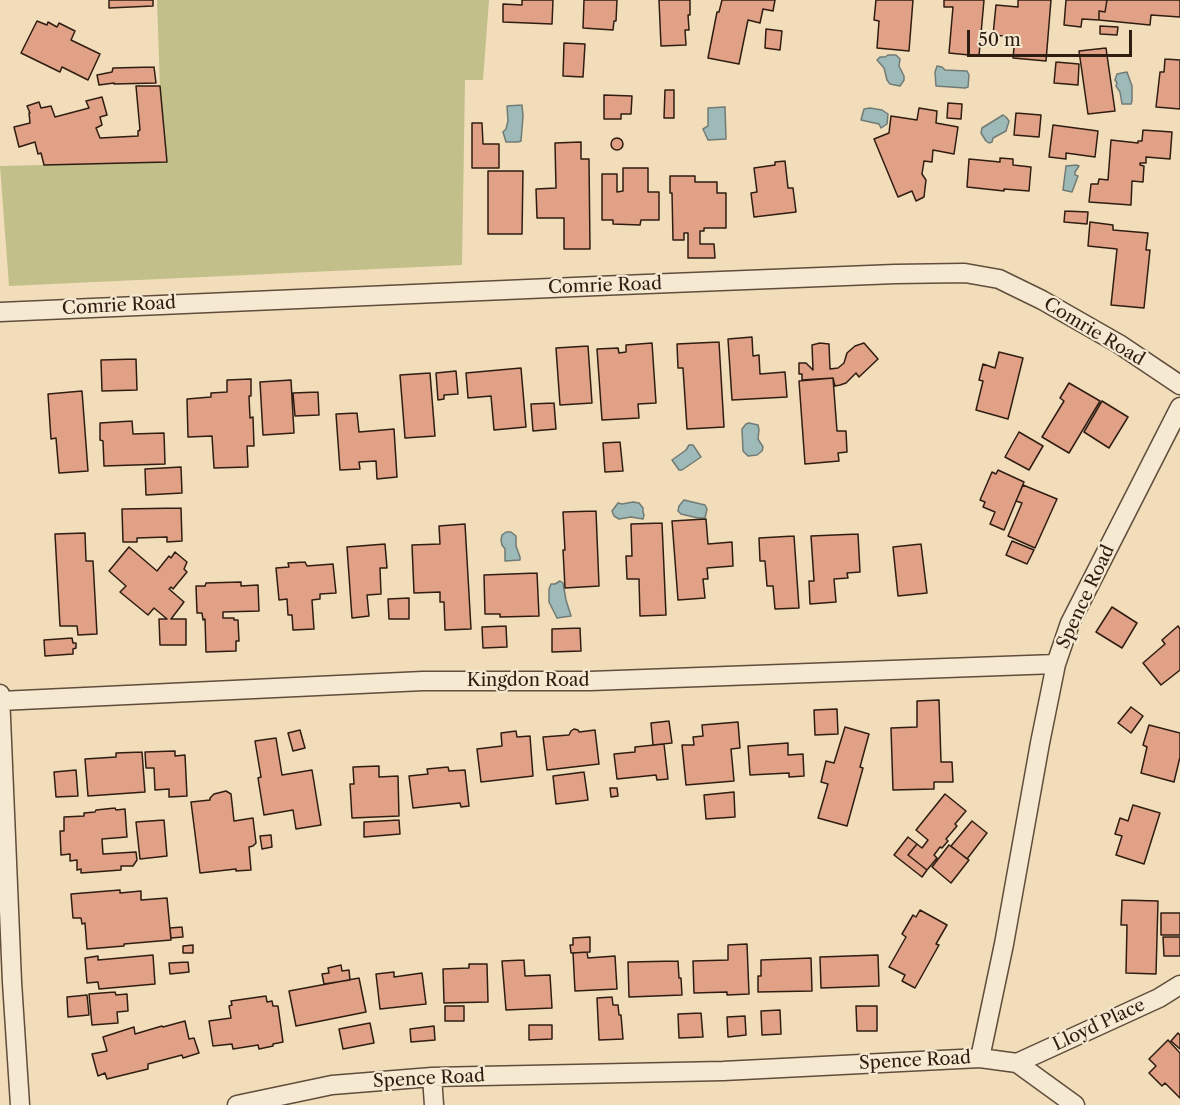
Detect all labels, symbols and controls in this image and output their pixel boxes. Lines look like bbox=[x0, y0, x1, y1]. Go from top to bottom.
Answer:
scale bar bbox=[970, 18, 1135, 56]
text: 50 m bbox=[978, 29, 1021, 51]
street label: Comrie Road bbox=[548, 273, 662, 299]
street label: Comrie Road bbox=[61, 292, 177, 320]
street label: Comrie Road bbox=[1040, 293, 1148, 371]
street label: Spence Road bbox=[1053, 542, 1119, 652]
street label: Kingdon Road bbox=[467, 670, 589, 692]
street label: Lloyd Place bbox=[1049, 994, 1149, 1056]
street label: Spence Road bbox=[859, 1047, 971, 1075]
street label: Spence Road bbox=[373, 1065, 485, 1093]

